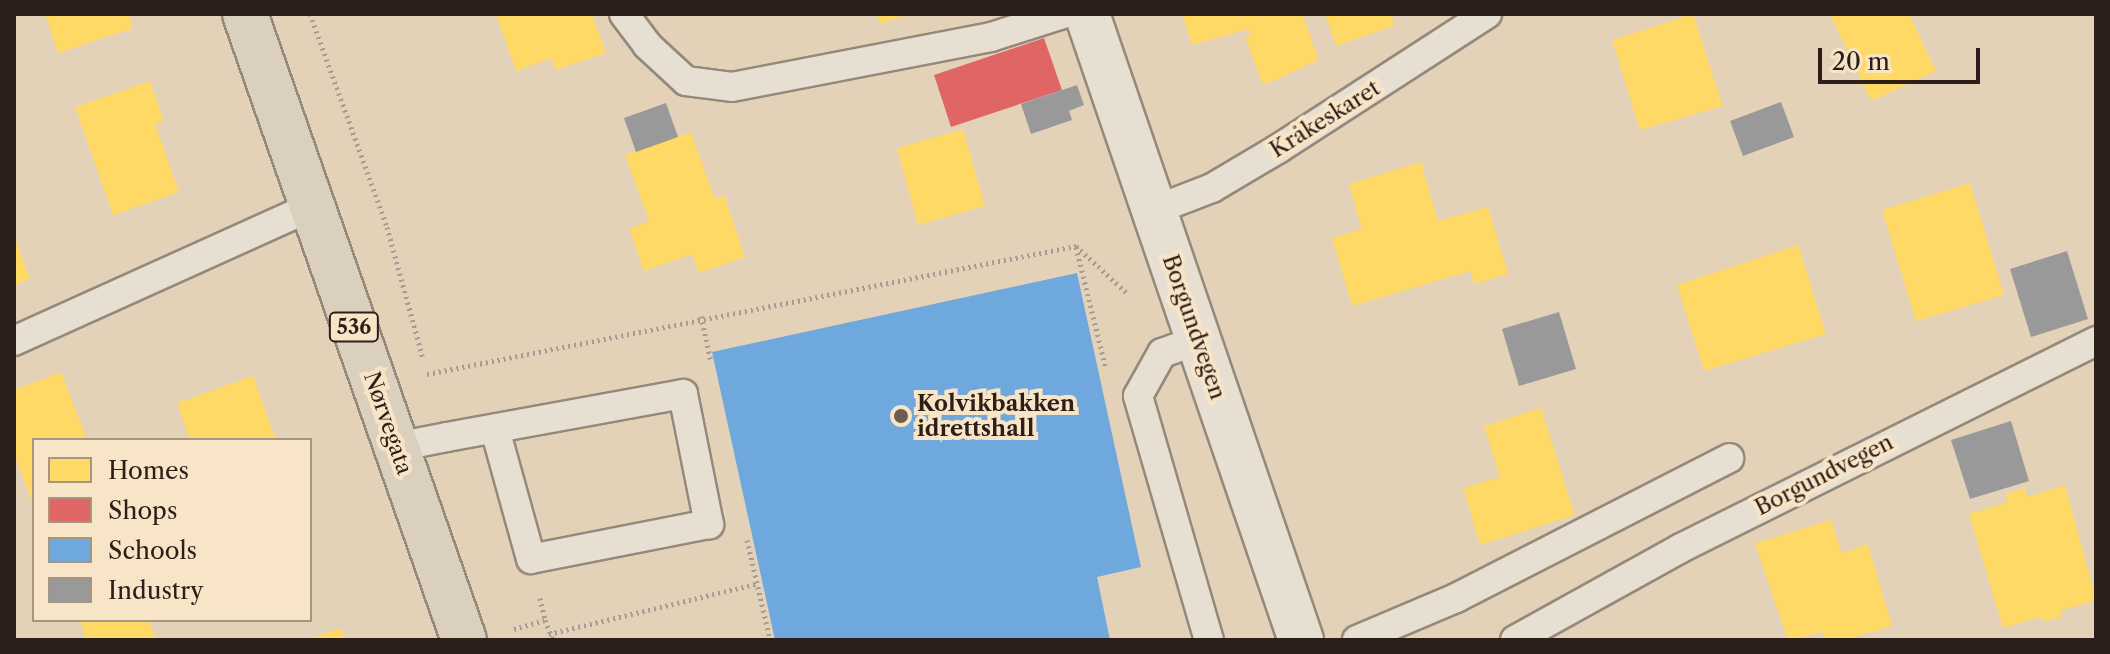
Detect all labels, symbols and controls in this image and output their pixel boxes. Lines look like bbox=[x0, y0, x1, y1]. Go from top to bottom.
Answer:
scale bar bbox=[1822, 32, 1984, 82]
text: 20 m bbox=[1832, 47, 1890, 76]
street label: Kråkeskaret bbox=[1265, 75, 1385, 163]
street label: Borgundvegen bbox=[1157, 251, 1231, 403]
road number: 536 bbox=[328, 311, 380, 343]
street label: Nørvegata bbox=[358, 368, 418, 478]
place label: Kolvikbakken idrettshall bbox=[917, 390, 1075, 442]
marker: Kolvikbakken idrettshall bbox=[892, 407, 910, 425]
street label: Borgundvegen bbox=[1751, 429, 1897, 521]
legend bbox=[32, 438, 312, 622]
text: Homes bbox=[108, 456, 189, 485]
text: Shops bbox=[108, 496, 177, 525]
text: Schools bbox=[108, 536, 197, 565]
text: Industry bbox=[108, 576, 204, 605]

